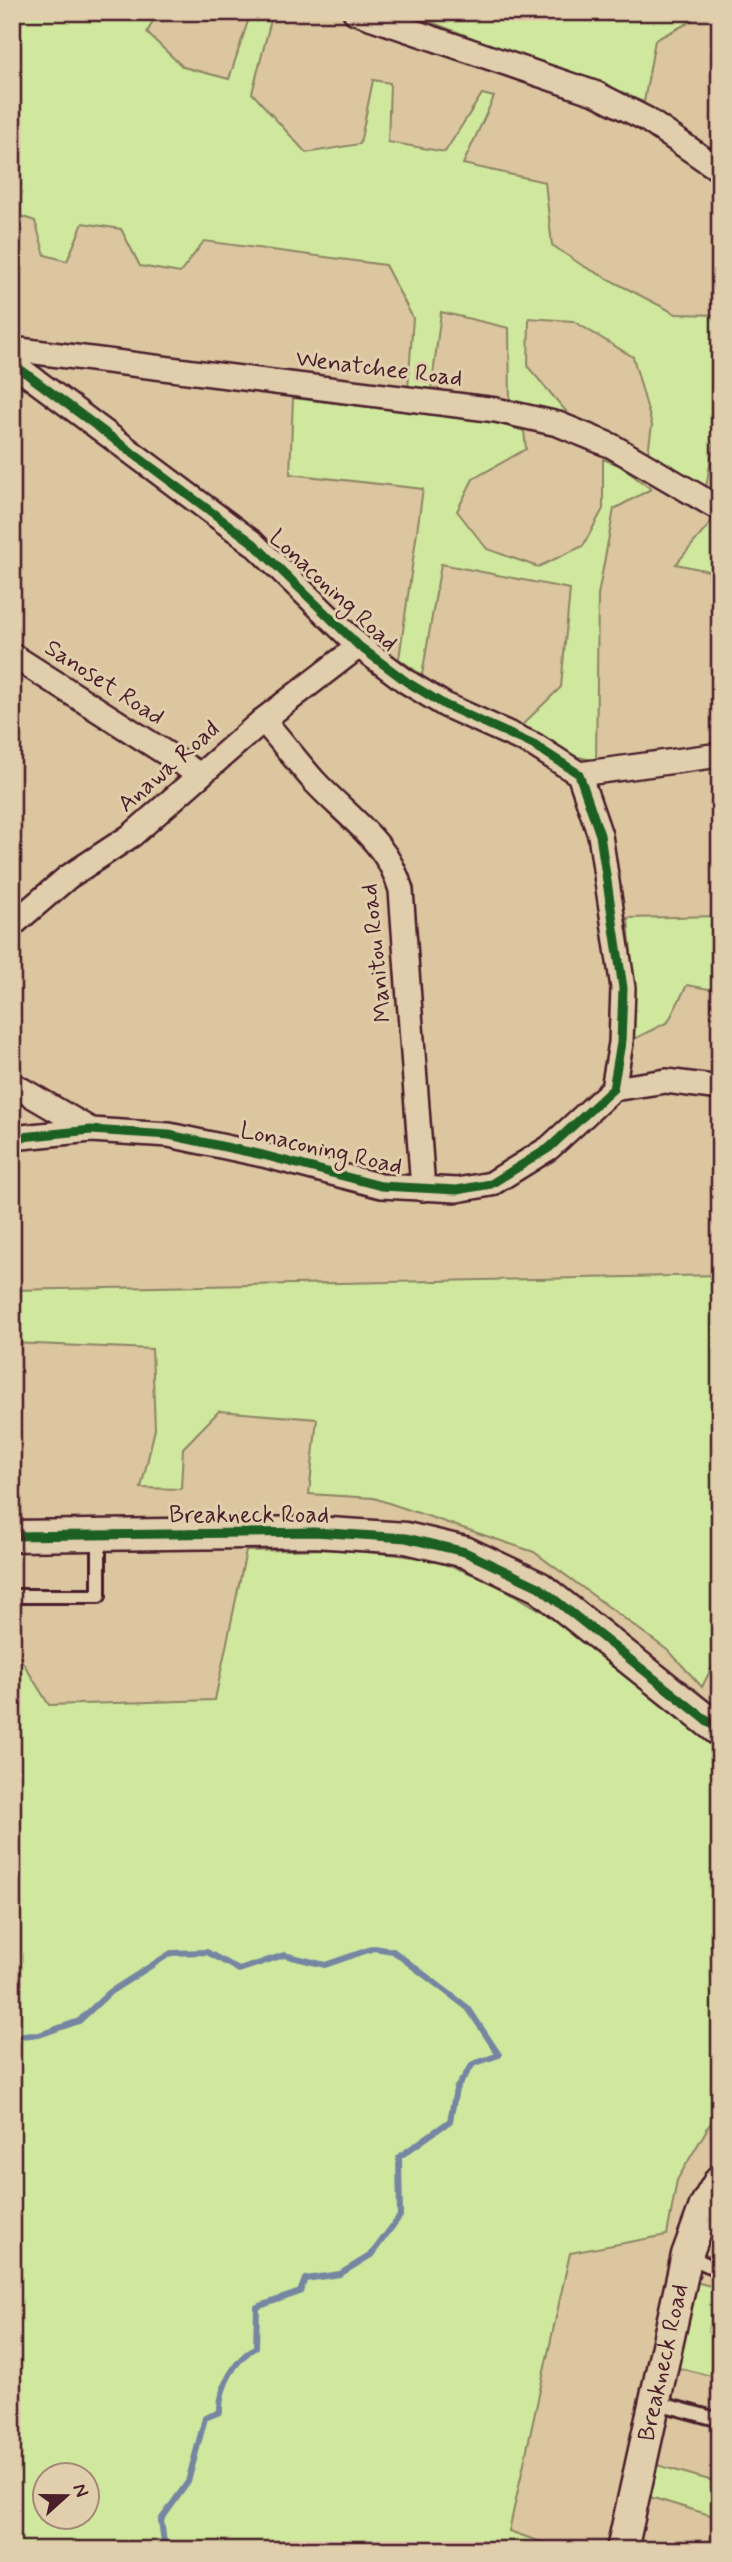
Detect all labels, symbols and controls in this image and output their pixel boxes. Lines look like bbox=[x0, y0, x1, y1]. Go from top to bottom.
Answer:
street label: Wenatchee Road bbox=[294, 343, 464, 395]
street label: Lonaconing Road bbox=[261, 523, 404, 660]
street label: Sanoset Road bbox=[38, 633, 170, 733]
street label: Anawa Road bbox=[111, 714, 227, 820]
street label: Manitou Road bbox=[354, 882, 400, 1024]
street label: Lonaconing Road bbox=[236, 1115, 405, 1185]
street label: Breakneck Road bbox=[169, 1500, 329, 1531]
street label: Breakneck Road bbox=[631, 2281, 696, 2444]
north arrow bbox=[32, 2460, 102, 2530]
text: N bbox=[67, 2480, 94, 2501]

